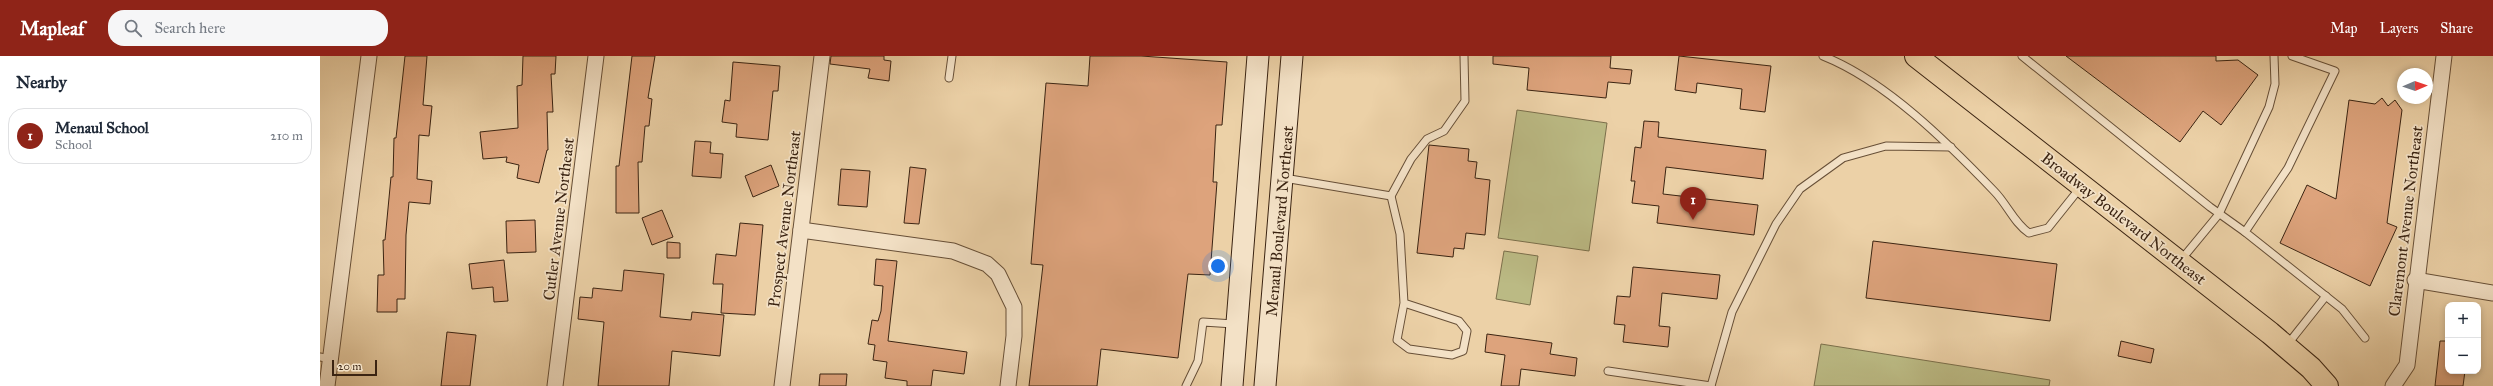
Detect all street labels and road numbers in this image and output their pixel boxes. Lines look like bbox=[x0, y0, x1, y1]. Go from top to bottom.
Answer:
street label: Menaul Boulevard Northeast bbox=[1262, 124, 1297, 317]
street label: Claremont Avenue Northeast bbox=[2384, 124, 2427, 318]
street label: Prospect Avenue Northeast bbox=[764, 129, 805, 308]
street label: Cutler Avenue Northeast bbox=[539, 136, 578, 302]
street label: Broadway Boulevard Northeast bbox=[2037, 148, 2210, 289]

